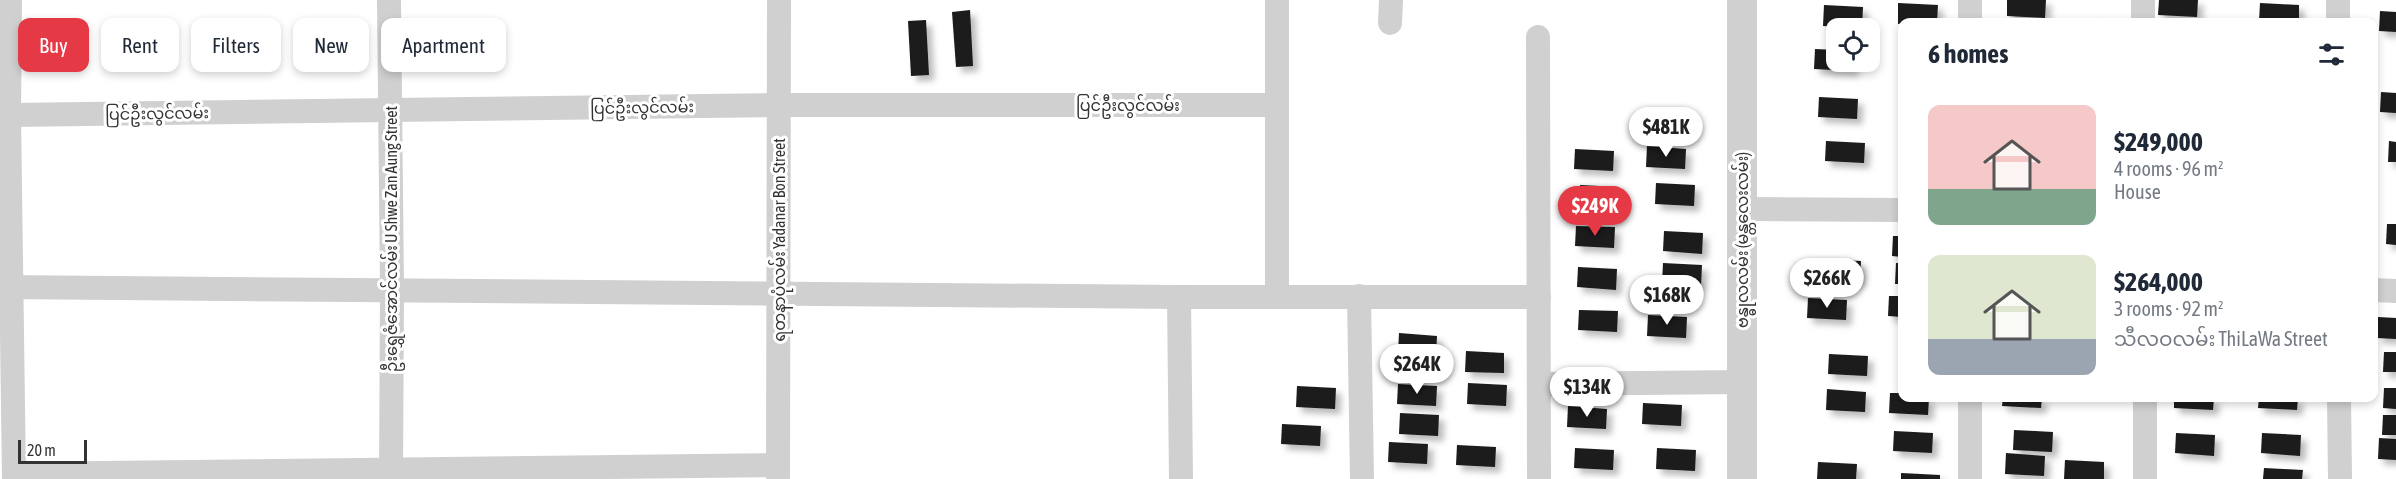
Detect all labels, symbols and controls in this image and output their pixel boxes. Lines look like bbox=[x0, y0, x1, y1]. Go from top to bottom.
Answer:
chip: Buy bbox=[18, 18, 89, 72]
chip: Rent bbox=[101, 18, 179, 72]
chip: Filters bbox=[191, 18, 281, 72]
chip: New bbox=[293, 18, 369, 72]
chip: Apartment bbox=[381, 18, 506, 72]
map controls bbox=[1826, 18, 1880, 72]
button: locate bbox=[1826, 18, 1880, 72]
icon: filters bbox=[2315, 38, 2348, 71]
text: 6 homes bbox=[1928, 39, 2008, 69]
street label: ပြင်ဦးလွင်လမ်း bbox=[1076, 94, 1180, 119]
street label: ပြင်ဦးလွင်လမ်း bbox=[590, 95, 694, 122]
street label: ပြင်ဦးလွင်လမ်း bbox=[105, 101, 209, 128]
street label: ဦးရွှေဇံအောင်လမ်း U Shwe Zan Aung Street bbox=[380, 105, 405, 372]
pin: $481K bbox=[1624, 107, 1708, 158]
text: $481K bbox=[1643, 115, 1689, 138]
text: $249,000 bbox=[2114, 127, 2203, 157]
icon: home bbox=[1976, 129, 2048, 201]
street label: ရတနာပုံလမ်း Yadanar Bon Street bbox=[768, 138, 794, 342]
street label: ဗန္ဓုလလမ်း (မန္တလေးလမ်း) bbox=[1731, 152, 1756, 328]
text: 4 rooms · 96 m² bbox=[2114, 157, 2224, 180]
text: House bbox=[2114, 180, 2161, 203]
pin: $249K bbox=[1553, 186, 1637, 237]
text: $249K bbox=[1572, 194, 1618, 217]
pin: $266K bbox=[1785, 258, 1869, 309]
text: $266K bbox=[1804, 266, 1850, 289]
text: $264,000 bbox=[2114, 267, 2203, 297]
pin: $168K bbox=[1625, 275, 1709, 326]
icon: home bbox=[1976, 279, 2048, 351]
text: $168K bbox=[1644, 283, 1690, 306]
text: 3 rooms · 92 m² bbox=[2114, 297, 2224, 320]
text: သီလဝလမ်း ThiLaWa Street bbox=[2114, 327, 2328, 350]
pin: $264K bbox=[1375, 344, 1459, 395]
text: $264K bbox=[1394, 352, 1440, 375]
pin: $134K bbox=[1545, 367, 1629, 418]
text: $134K bbox=[1564, 375, 1610, 398]
scale bar bbox=[18, 437, 87, 464]
text: 20 m bbox=[27, 441, 56, 459]

